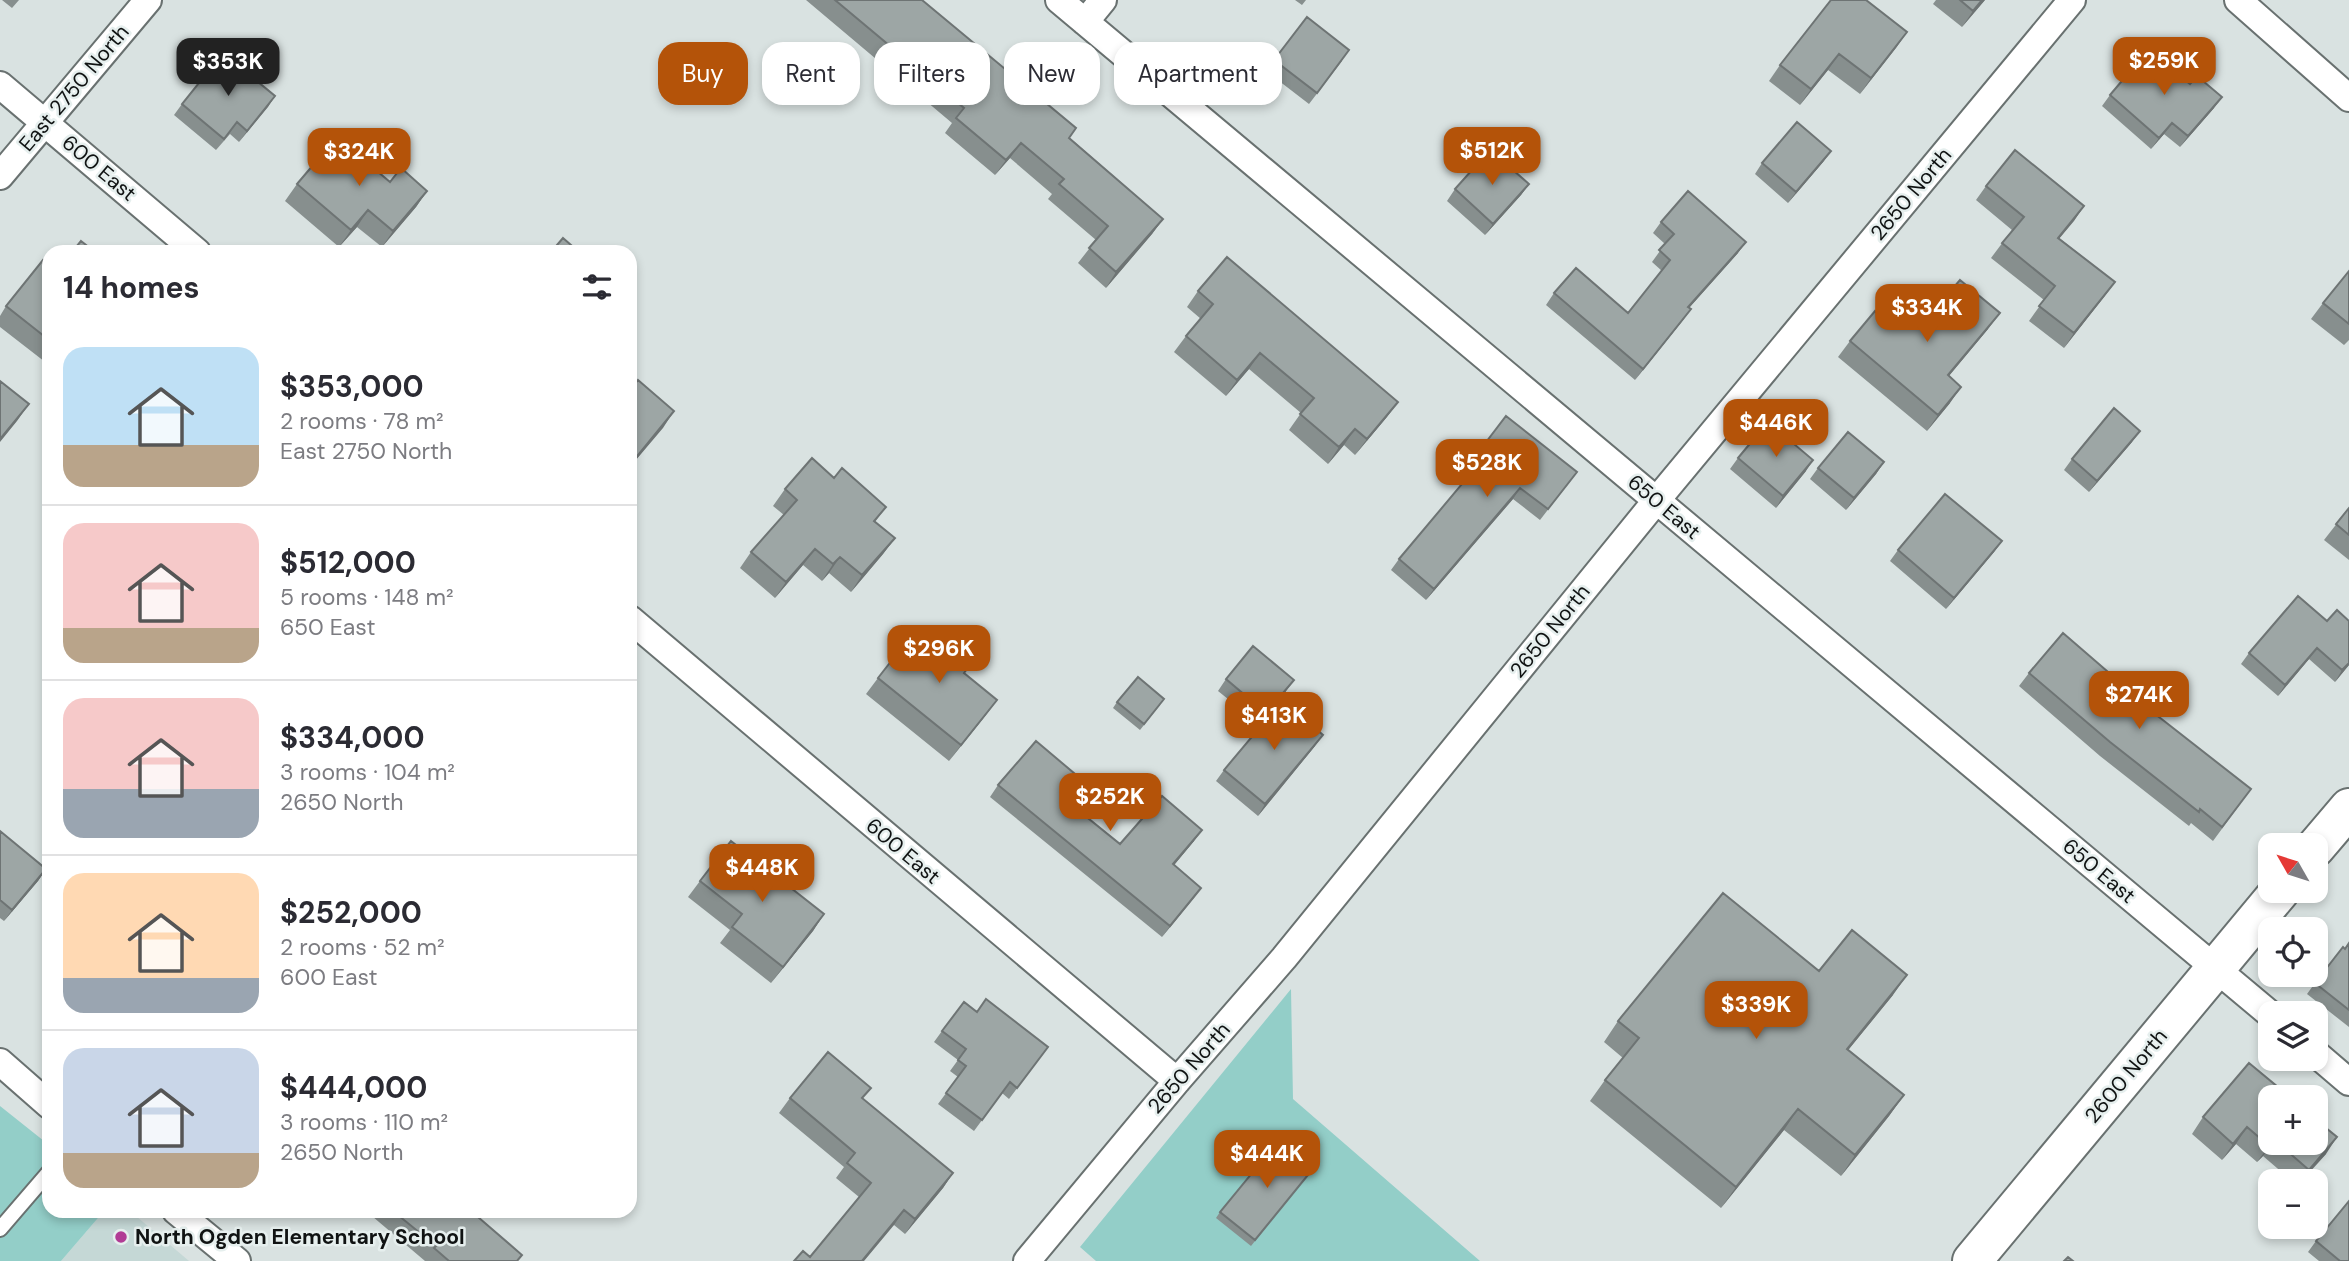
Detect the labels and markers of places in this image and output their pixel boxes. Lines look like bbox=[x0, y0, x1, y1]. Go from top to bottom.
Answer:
pin: $353K bbox=[179, 38, 277, 98]
pin: $259K bbox=[2115, 38, 2213, 97]
pin: $324K bbox=[310, 128, 408, 188]
pin: $512K bbox=[1443, 128, 1541, 187]
pin: $334K bbox=[1878, 284, 1976, 344]
pin: $446K bbox=[1727, 400, 1825, 459]
pin: $528K bbox=[1438, 440, 1536, 499]
pin: $296K bbox=[890, 626, 988, 685]
pin: $274K bbox=[2090, 672, 2188, 731]
pin: $413K bbox=[1225, 692, 1323, 752]
pin: $252K bbox=[1061, 774, 1159, 833]
pin: $448K bbox=[713, 844, 811, 904]
pin: $339K bbox=[1707, 982, 1805, 1041]
pin: $444K bbox=[1218, 1130, 1316, 1190]
place label: North Ogden Elementary School bbox=[135, 1223, 465, 1251]
marker: North Ogden Elementary School bbox=[113, 1229, 129, 1245]

